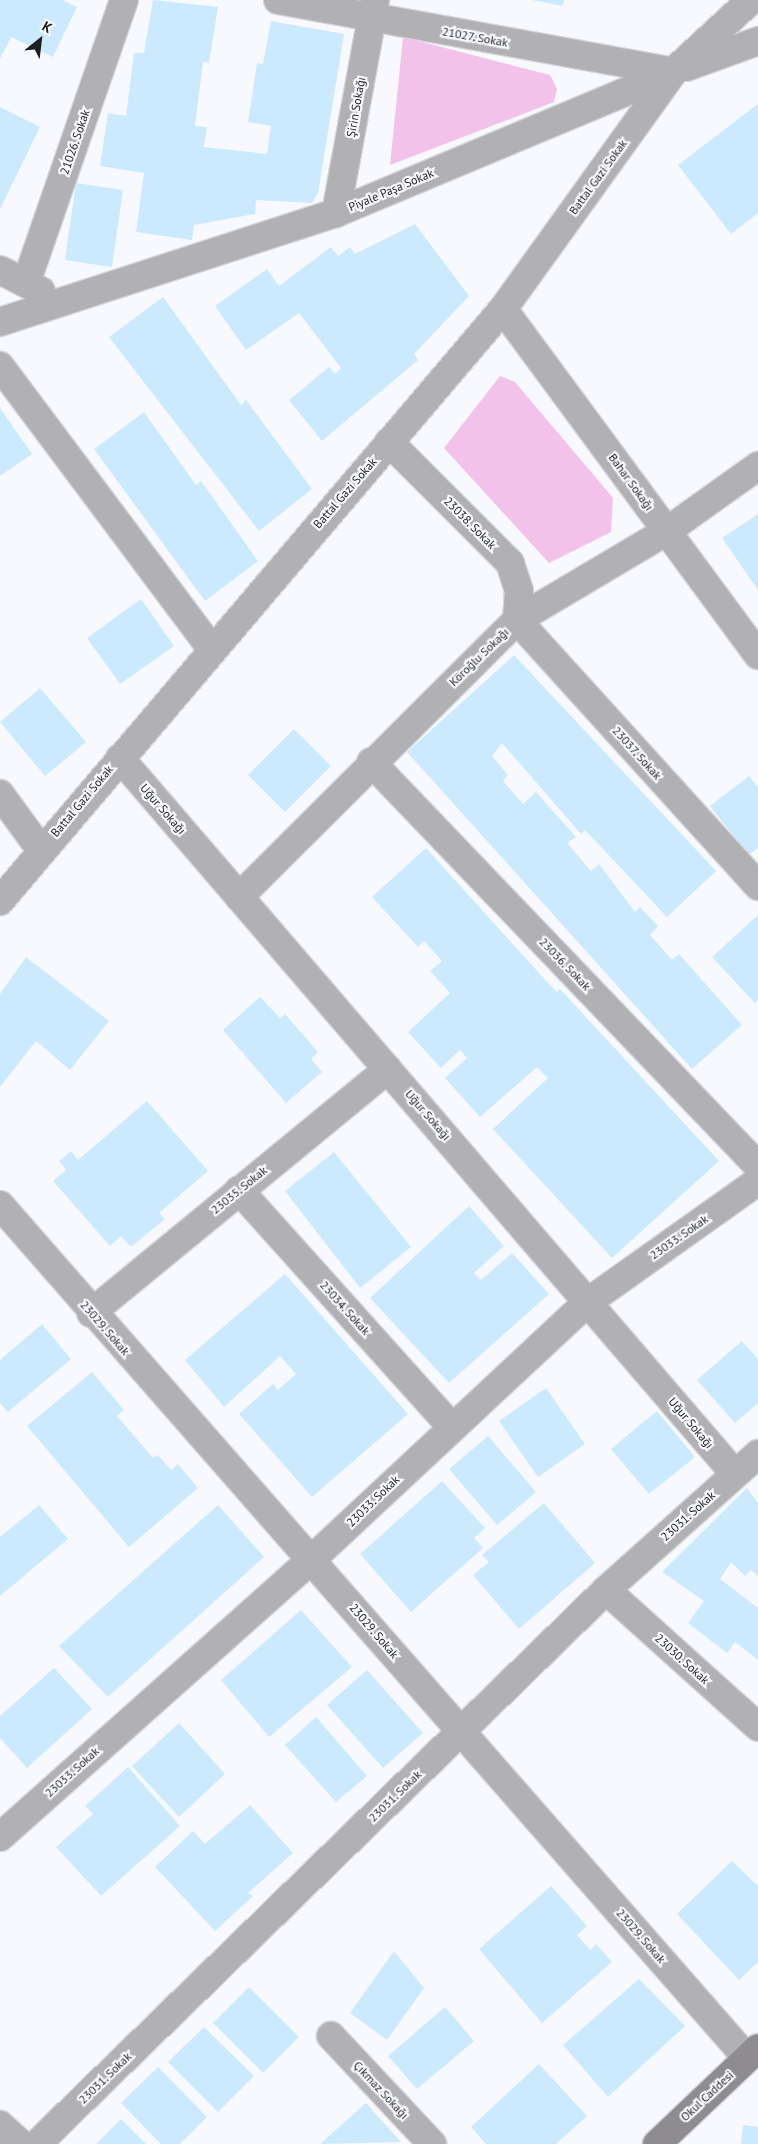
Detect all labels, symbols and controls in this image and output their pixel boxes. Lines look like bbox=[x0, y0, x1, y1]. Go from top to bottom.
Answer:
north arrow bbox=[15, 15, 65, 65]
text: K bbox=[39, 17, 55, 37]
street label: 21027. Sokak bbox=[441, 24, 509, 50]
street label: Şirin Sokağı bbox=[344, 76, 368, 138]
street label: 21026. Sokak bbox=[57, 107, 93, 177]
street label: Battal Gazi Sokak bbox=[566, 137, 630, 217]
street label: Piyale Paşa Sokak bbox=[346, 166, 436, 214]
street label: Bahar Sokağı bbox=[606, 451, 656, 513]
street label: Battal Gazi Sokak bbox=[310, 455, 380, 531]
street label: 23038. Sokak bbox=[441, 494, 499, 552]
street label: Köroğlu Sokağı bbox=[446, 625, 512, 689]
street label: 23037. Sokak bbox=[609, 723, 665, 783]
street label: Battal Gazi Sokak bbox=[48, 762, 116, 840]
street label: Uğur Sokağı bbox=[137, 781, 189, 837]
street label: 23036. Sokak bbox=[536, 934, 594, 994]
street label: Uğur Sokağı bbox=[402, 1087, 454, 1143]
street label: 23035. Sokak bbox=[208, 1163, 270, 1217]
street label: 23033. Sokak bbox=[647, 1211, 711, 1263]
street label: 23034. Sokak bbox=[317, 1278, 373, 1338]
street label: 23029. Sokak bbox=[77, 1297, 133, 1359]
street label: Uğur Sokağı bbox=[665, 1395, 717, 1451]
street label: 23033. Sokak bbox=[343, 1472, 403, 1530]
street label: 23031. Sokak bbox=[658, 1488, 718, 1544]
street label: 23029. Sokak bbox=[346, 1600, 402, 1662]
street label: 23030. Sokak bbox=[652, 1631, 712, 1687]
street label: 23033. Sokak bbox=[42, 1744, 102, 1800]
street label: 23031. Sokak bbox=[365, 1767, 425, 1825]
street label: 23029. Sokak bbox=[613, 1905, 669, 1967]
street label: 23031. Sokak bbox=[75, 2049, 135, 2107]
street label: Çıkmaz Sokağı bbox=[350, 2058, 412, 2122]
street label: Okul Caddesi bbox=[678, 2068, 736, 2124]

